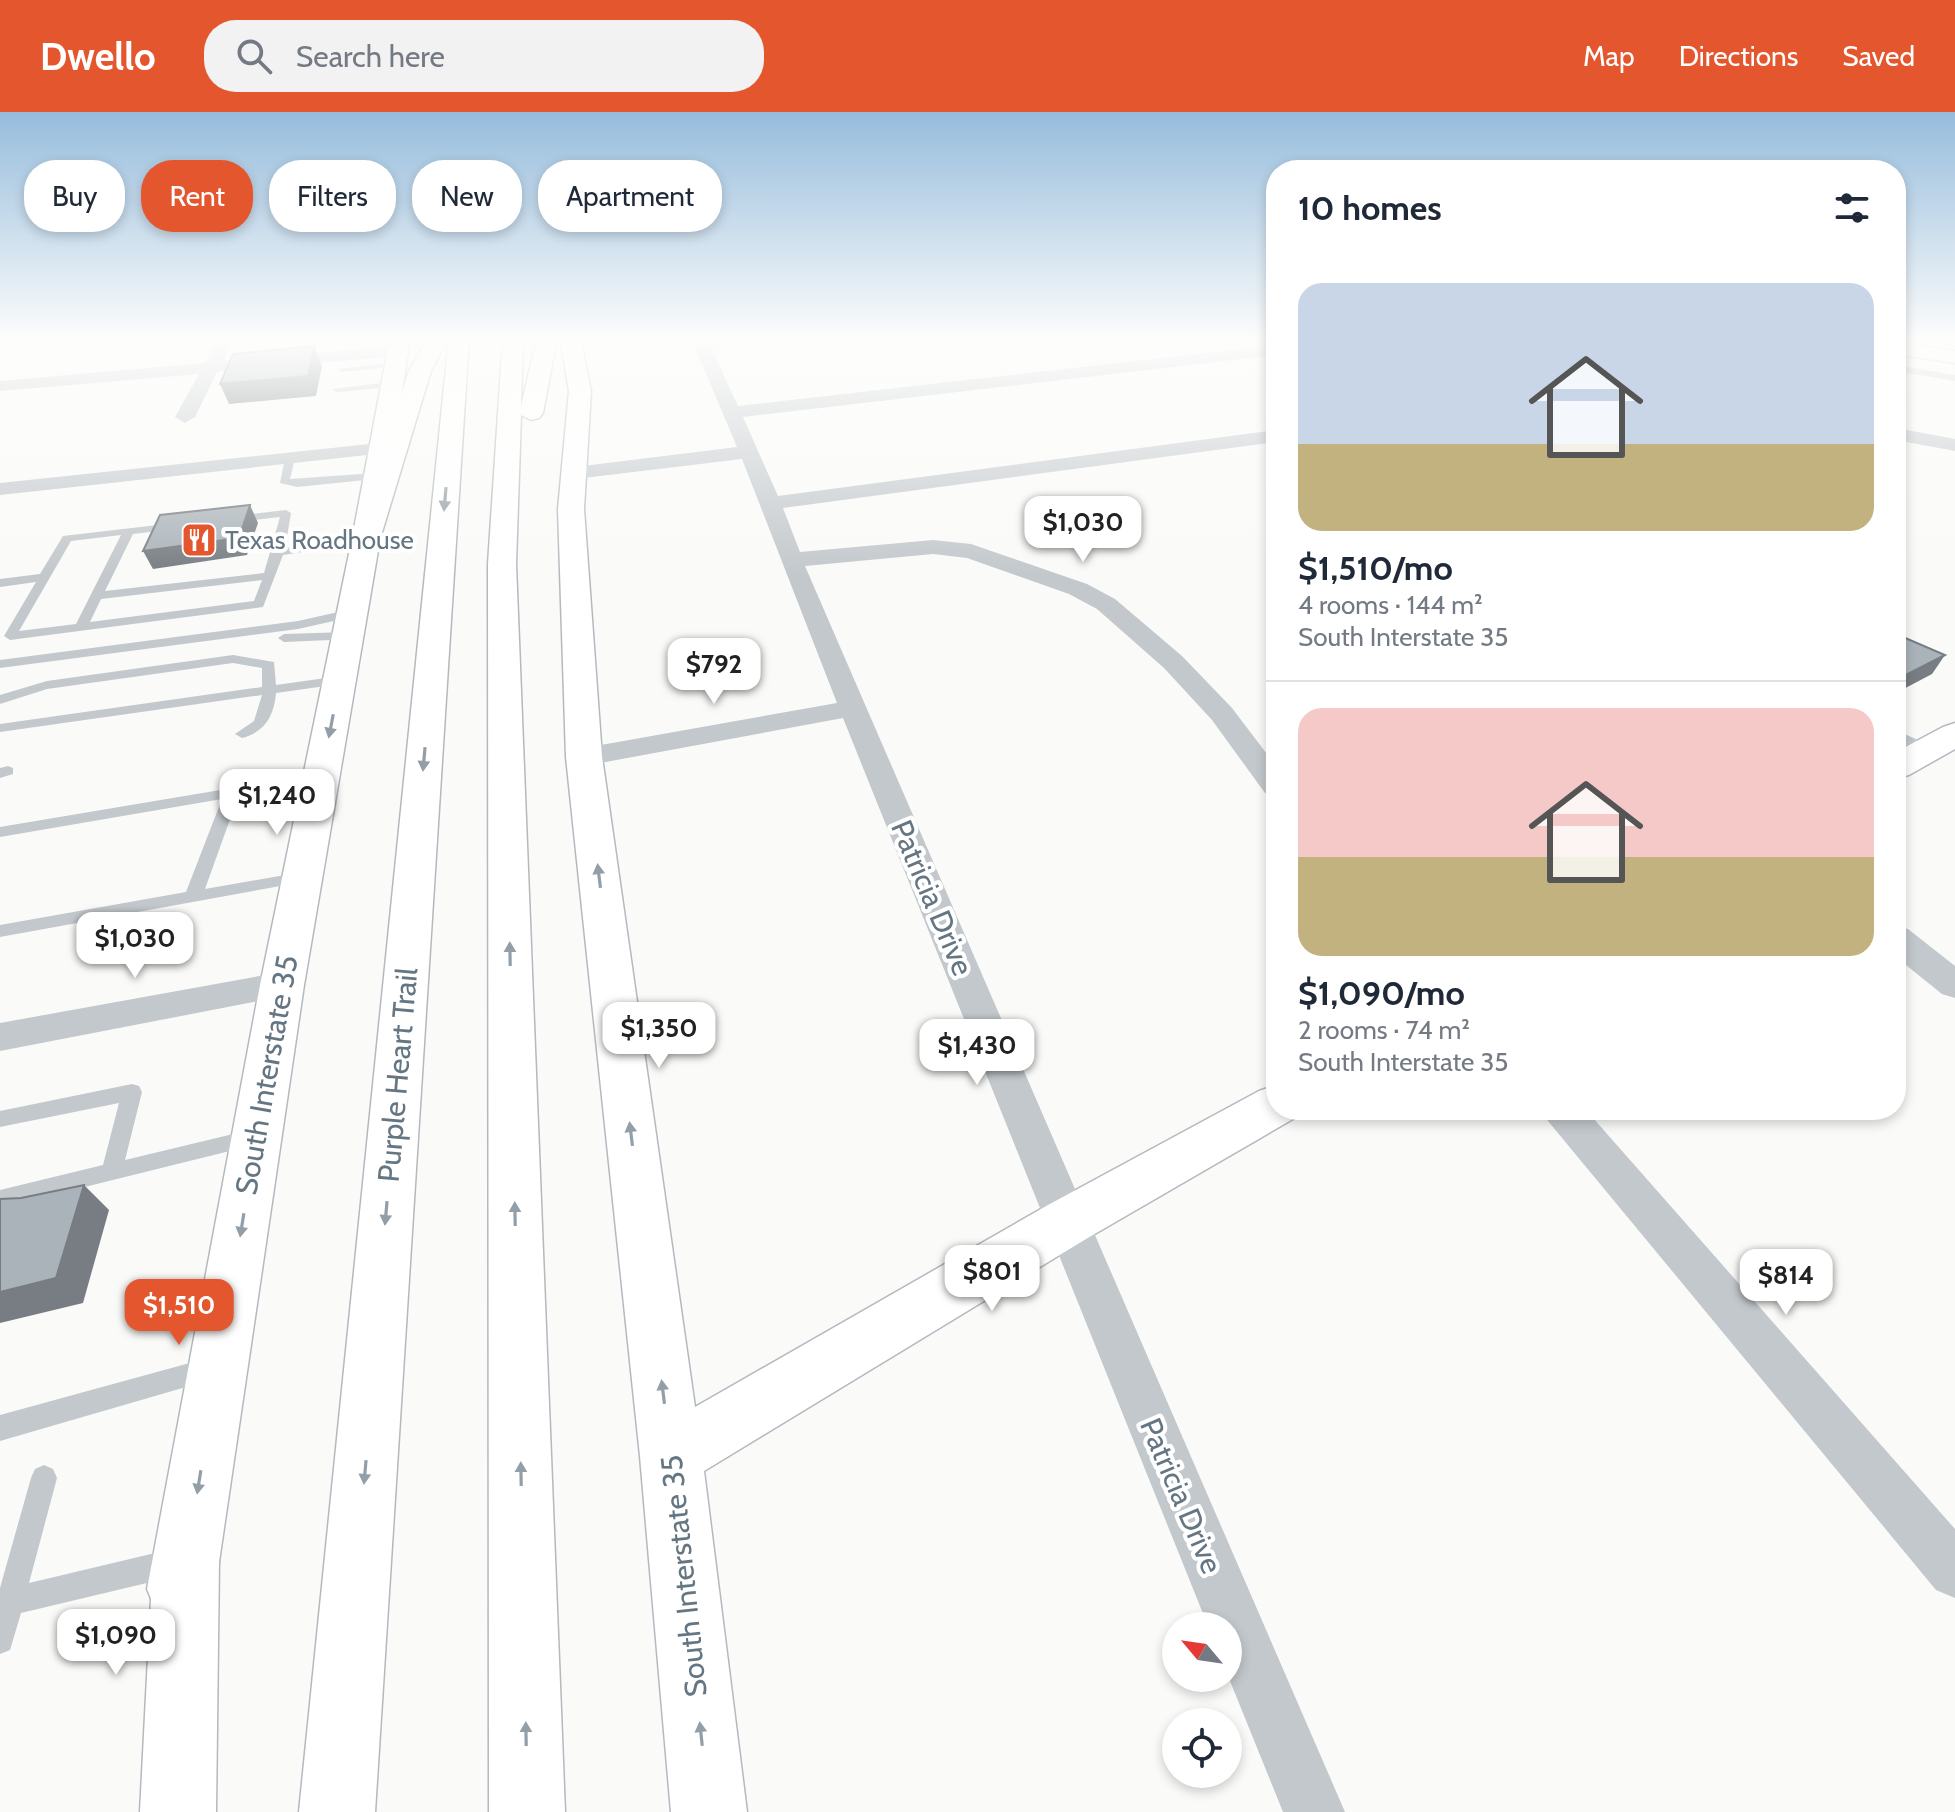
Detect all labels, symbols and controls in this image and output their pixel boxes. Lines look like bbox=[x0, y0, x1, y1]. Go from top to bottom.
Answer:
search box bbox=[204, 20, 764, 92]
text: Dwello bbox=[40, 33, 156, 80]
icon: search bbox=[232, 34, 276, 78]
text: Search here bbox=[296, 38, 445, 75]
text: Map bbox=[1583, 39, 1635, 73]
text: Directions bbox=[1679, 39, 1798, 73]
text: Saved bbox=[1842, 39, 1915, 73]
chip: Buy bbox=[24, 160, 125, 232]
chip: Rent bbox=[141, 160, 253, 232]
chip: Filters bbox=[269, 160, 396, 232]
chip: New bbox=[412, 160, 522, 232]
chip: Apartment bbox=[538, 160, 722, 232]
icon: filters bbox=[1830, 186, 1874, 230]
text: 10 homes bbox=[1298, 187, 1442, 229]
icon: home bbox=[1514, 335, 1658, 479]
one-way arrow bbox=[438, 487, 451, 512]
pin: $1,030 bbox=[1018, 496, 1148, 564]
text: $1,030 bbox=[1042, 506, 1124, 538]
restaurant icon: Texas Roadhouse bbox=[180, 521, 218, 559]
place label: Texas Roadhouse bbox=[225, 524, 414, 556]
text: $1,510/mo bbox=[1298, 547, 1453, 589]
text: 4 rooms · 144 m² bbox=[1298, 589, 1483, 621]
text: South Interstate 35 bbox=[1298, 621, 1508, 653]
pin: $792 bbox=[667, 638, 761, 706]
text: $792 bbox=[686, 648, 742, 680]
one-way arrow bbox=[324, 714, 336, 739]
one-way arrow bbox=[417, 747, 430, 772]
icon: home bbox=[1514, 760, 1658, 904]
pin: $1,240 bbox=[212, 769, 342, 837]
text: $1,240 bbox=[238, 779, 316, 811]
street label: Patricia Drive bbox=[883, 815, 982, 981]
one-way arrow bbox=[592, 864, 605, 889]
pin: $1,030 bbox=[70, 912, 200, 980]
text: $1,030 bbox=[94, 922, 176, 954]
one-way arrow bbox=[504, 941, 516, 966]
street label: South Interstate 35 bbox=[227, 952, 306, 1198]
street label: Purple Heart Trail bbox=[370, 966, 425, 1184]
text: $1,090/mo bbox=[1298, 972, 1465, 1014]
pin: $1,350 bbox=[594, 1002, 724, 1070]
text: $1,350 bbox=[620, 1012, 698, 1044]
text: 2 rooms · 74 m² bbox=[1298, 1014, 1470, 1046]
pin: $1,430 bbox=[912, 1019, 1042, 1087]
text: $1,430 bbox=[937, 1029, 1017, 1061]
text: South Interstate 35 bbox=[1298, 1046, 1508, 1078]
one-way arrow bbox=[624, 1122, 637, 1147]
one-way arrow bbox=[380, 1201, 393, 1226]
one-way arrow bbox=[509, 1201, 522, 1226]
one-way arrow bbox=[235, 1213, 247, 1238]
pin: $801 bbox=[945, 1245, 1039, 1313]
pin: $814 bbox=[1739, 1249, 1833, 1317]
text: $801 bbox=[963, 1255, 1021, 1287]
text: $814 bbox=[1758, 1259, 1814, 1291]
pin: $1,510 bbox=[114, 1279, 244, 1347]
text: $1,510 bbox=[143, 1289, 215, 1321]
one-way arrow bbox=[657, 1380, 670, 1405]
street label: Patricia Drive bbox=[1132, 1413, 1231, 1579]
street label: South Interstate 35 bbox=[652, 1453, 715, 1699]
one-way arrow bbox=[358, 1460, 371, 1485]
one-way arrow bbox=[514, 1461, 527, 1486]
one-way arrow bbox=[192, 1470, 205, 1495]
pin: $1,090 bbox=[51, 1609, 181, 1677]
north arrow bbox=[1162, 1612, 1242, 1692]
map controls bbox=[1162, 1612, 1242, 1788]
text: $1,090 bbox=[75, 1619, 157, 1651]
button: locate bbox=[1162, 1708, 1242, 1788]
one-way arrow bbox=[520, 1721, 532, 1746]
one-way arrow bbox=[694, 1722, 707, 1747]

